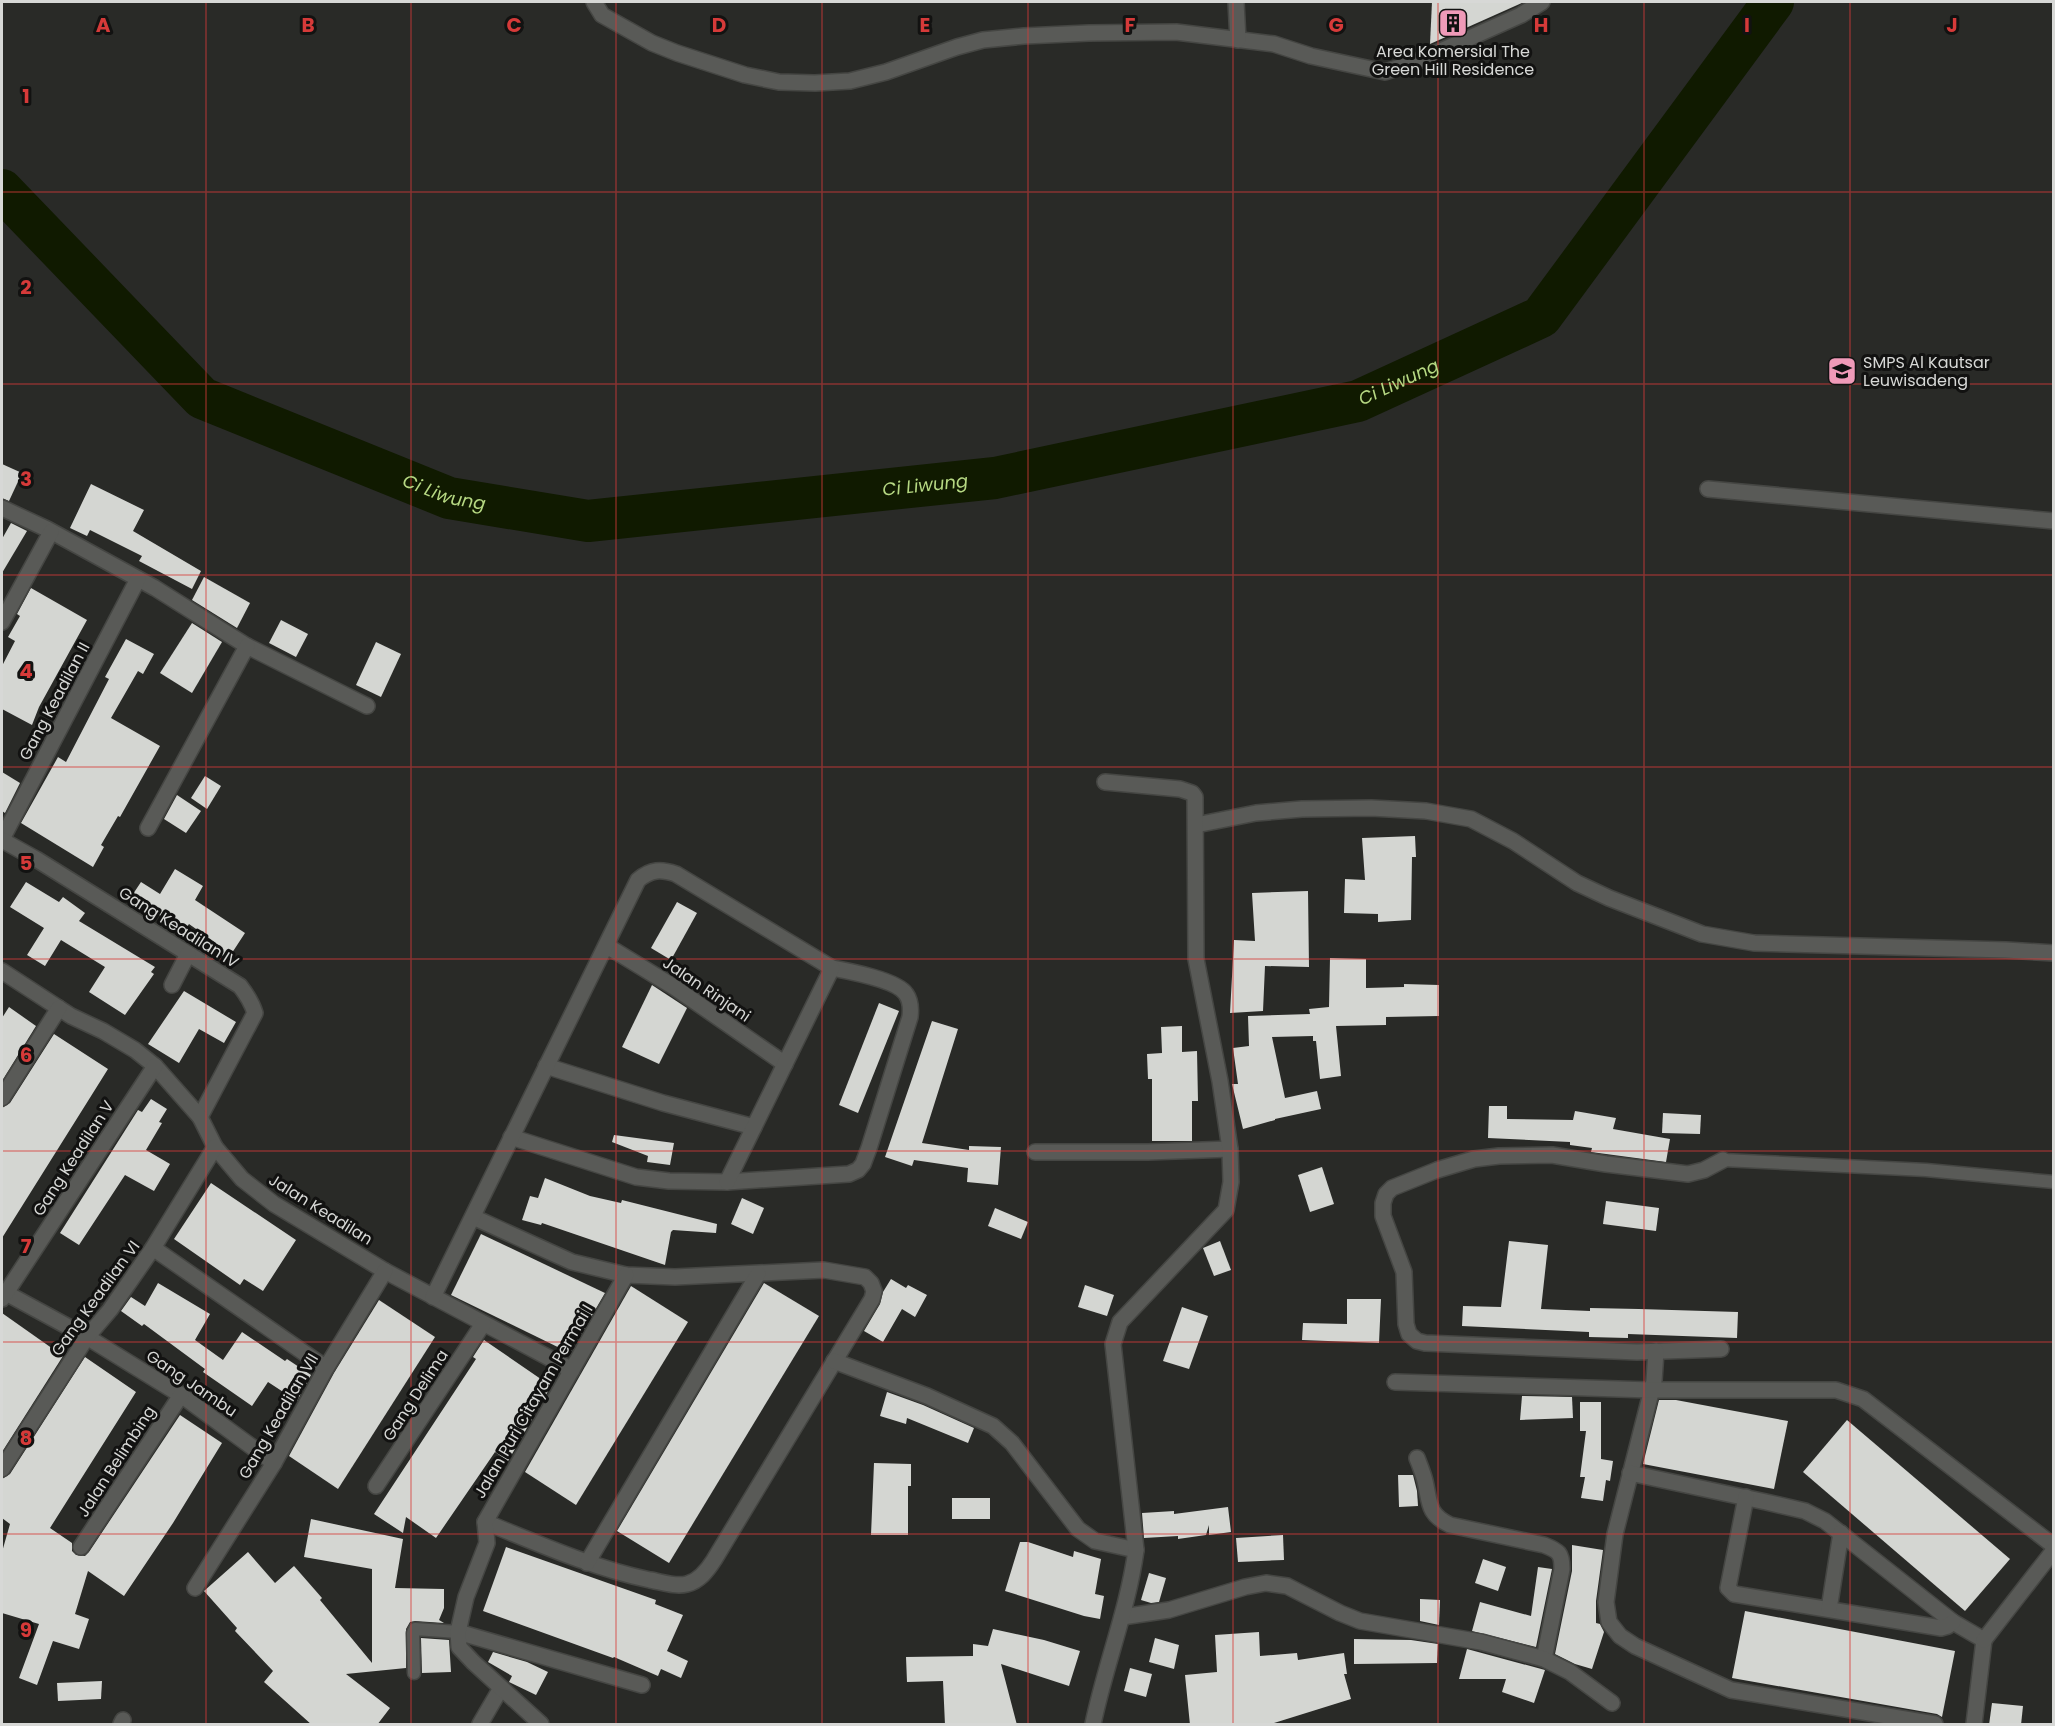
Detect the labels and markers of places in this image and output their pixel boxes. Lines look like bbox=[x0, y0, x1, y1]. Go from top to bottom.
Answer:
building icon: Area Komersial The Green Hill Residence bbox=[1437, 7, 1469, 39]
place label: Area Komersial The Green Hill Residence bbox=[1372, 40, 1534, 81]
place label: SMPS Al Kautsar Leuwisadeng bbox=[1863, 351, 1990, 392]
school or university icon: SMPS Al Kautsar Leuwisadeng bbox=[1826, 355, 1858, 387]

